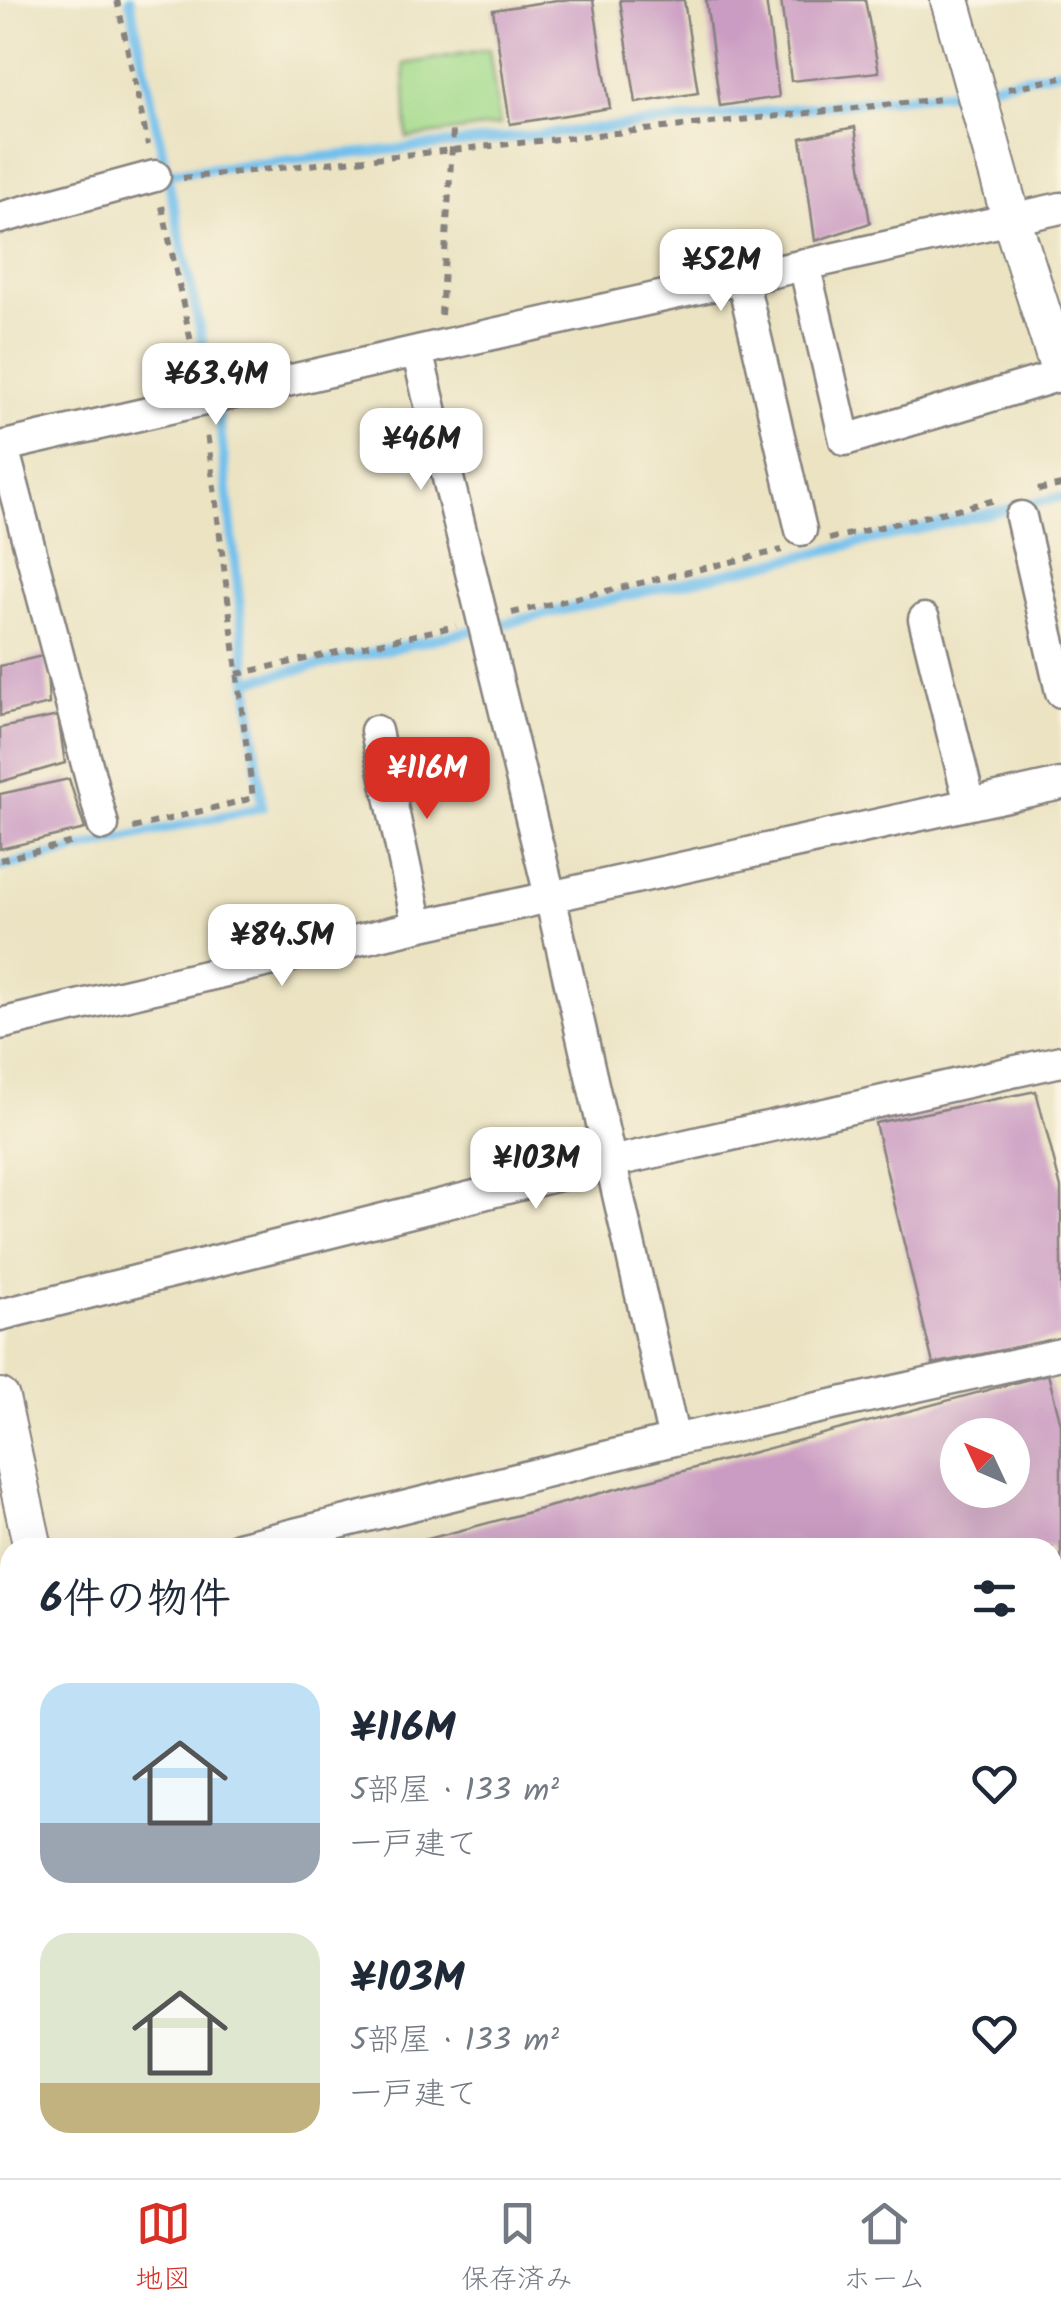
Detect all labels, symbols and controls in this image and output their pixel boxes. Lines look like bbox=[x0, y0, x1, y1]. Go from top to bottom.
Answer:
pin: ¥52M bbox=[662, 229, 780, 314]
text: ¥52M bbox=[682, 236, 760, 287]
pin: ¥63.4M bbox=[135, 343, 297, 428]
text: ¥63.4M bbox=[164, 350, 268, 401]
pin: ¥46M bbox=[362, 408, 480, 493]
text: ¥46M bbox=[382, 415, 460, 466]
pin: ¥116M bbox=[357, 737, 497, 822]
text: ¥116M bbox=[387, 744, 467, 795]
pin: ¥84.5M bbox=[201, 904, 363, 989]
text: ¥84.5M bbox=[230, 911, 334, 962]
pin: ¥103M bbox=[466, 1127, 606, 1212]
text: ¥103M bbox=[492, 1134, 580, 1185]
north arrow bbox=[940, 1418, 1030, 1508]
map controls bbox=[940, 1418, 1030, 1508]
text: 6件の物件 bbox=[40, 1567, 231, 1634]
icon: filters bbox=[967, 1571, 1022, 1626]
text: ¥116M bbox=[350, 1696, 456, 1763]
icon: home bbox=[120, 1723, 240, 1843]
icon: heart bbox=[967, 1756, 1022, 1811]
text: 5部屋 · 133 m² bbox=[350, 1766, 559, 1817]
text: 一戸建て bbox=[350, 1820, 478, 1871]
text: ¥103M bbox=[350, 1946, 465, 2013]
icon: home bbox=[120, 1973, 240, 2093]
icon: heart bbox=[967, 2006, 1022, 2061]
text: 5部屋 · 133 m² bbox=[350, 2016, 559, 2067]
text: 一戸建て bbox=[350, 2070, 478, 2121]
tab: 地図 bbox=[135, 2196, 191, 2303]
tab: 保存済み bbox=[461, 2196, 573, 2303]
tab: ホーム bbox=[843, 2196, 926, 2303]

